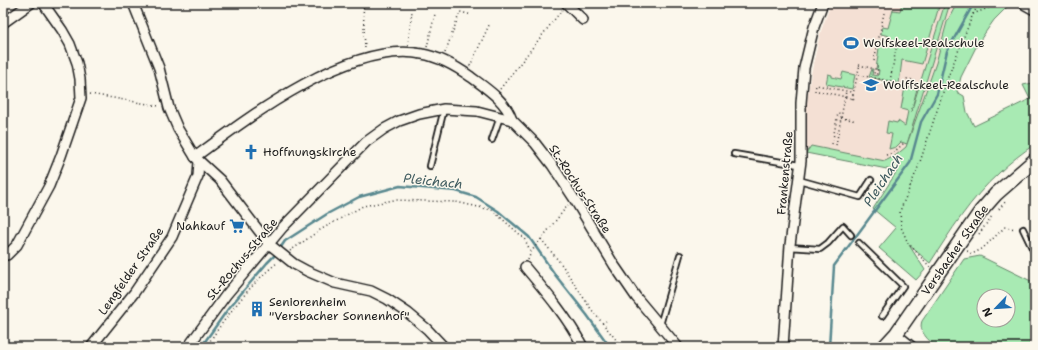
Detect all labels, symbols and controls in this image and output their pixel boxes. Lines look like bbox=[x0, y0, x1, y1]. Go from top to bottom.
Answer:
sports icon: Wolfskeel-Realschule bbox=[842, 34, 860, 52]
place label: Wolfskeel-Realschule bbox=[863, 35, 985, 51]
school or university icon: Wolffskeel-Realschule bbox=[862, 76, 880, 94]
place label: Wolffskeel-Realschule bbox=[883, 77, 1009, 93]
street label: Frankenstraße bbox=[773, 130, 797, 216]
street label: St.-Rochus-Straße bbox=[545, 142, 615, 237]
church icon: Hoffnungskirche bbox=[242, 143, 260, 161]
place label: Hoffnungskirche bbox=[263, 144, 357, 160]
water label: Pleichach bbox=[859, 151, 907, 209]
water label: Pleichach bbox=[402, 169, 464, 193]
street label: Versbacher Straße bbox=[918, 201, 992, 298]
street label: St.-Rochus-Straße bbox=[203, 214, 281, 303]
supermarket icon: Nahkauf bbox=[228, 217, 246, 235]
place label: Nahkauf bbox=[176, 218, 226, 234]
street label: Lengfelder Straße bbox=[95, 224, 168, 318]
north arrow bbox=[976, 288, 1016, 328]
place label: Seniorenheim "Versbacher Sonnenhof" bbox=[269, 294, 410, 324]
building icon: Seniorenheim "Versbacher Sonnenhof" bbox=[248, 300, 266, 318]
text: N bbox=[979, 305, 996, 319]

